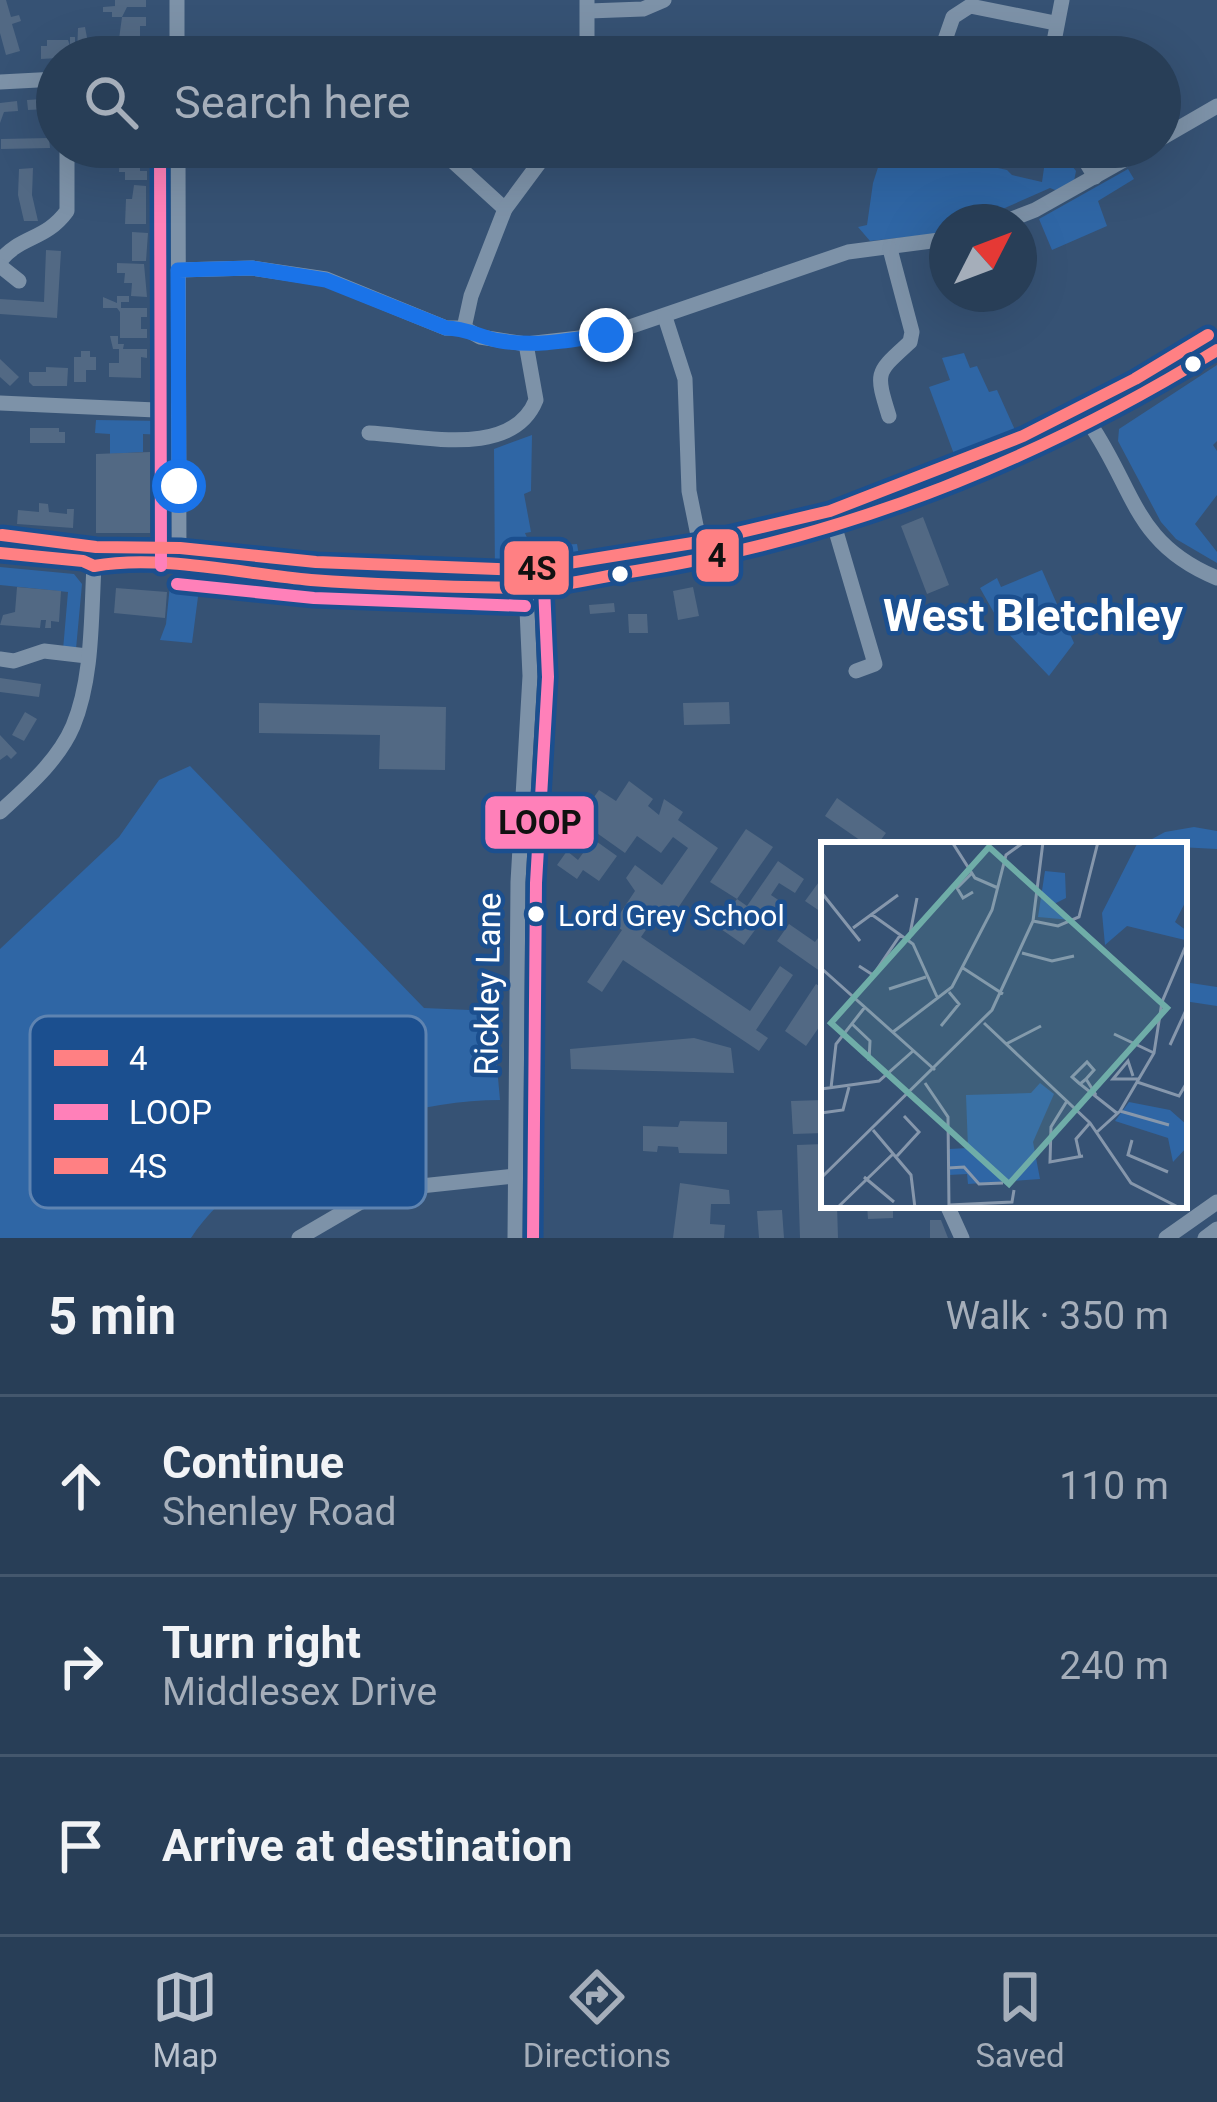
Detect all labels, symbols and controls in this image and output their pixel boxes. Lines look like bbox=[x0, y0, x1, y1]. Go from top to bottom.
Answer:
search box bbox=[36, 36, 1181, 168]
icon: search bbox=[78, 69, 144, 135]
text: Search here bbox=[174, 76, 411, 129]
north arrow bbox=[929, 204, 1037, 312]
route end bbox=[579, 308, 633, 362]
unlabelled marker bbox=[1182, 353, 1204, 375]
route start bbox=[152, 459, 206, 513]
line badge: 4 bbox=[694, 527, 741, 584]
text: 4 bbox=[708, 536, 727, 575]
line badge: 4S bbox=[502, 539, 571, 597]
text: 4S bbox=[517, 549, 557, 588]
unlabelled marker bbox=[609, 563, 631, 585]
district label: West Bletchley bbox=[883, 589, 1183, 642]
line badge: LOOP bbox=[483, 794, 596, 851]
text: LOOP bbox=[498, 803, 582, 842]
inset map bbox=[821, 842, 1187, 1208]
street label: Rickley Lane bbox=[466, 892, 509, 1076]
place label: Lord Grey School bbox=[558, 898, 785, 933]
marker: Lord Grey School bbox=[525, 903, 547, 925]
legend bbox=[30, 1016, 426, 1208]
text: 4 bbox=[129, 1039, 148, 1078]
text: LOOP bbox=[129, 1093, 212, 1132]
text: 4S bbox=[129, 1147, 167, 1186]
text: 5 min bbox=[48, 1287, 176, 1346]
text: Walk · 350 m bbox=[945, 1293, 1169, 1339]
text: Continue bbox=[162, 1436, 344, 1489]
icon: ahead bbox=[48, 1453, 114, 1519]
text: 110 m bbox=[1059, 1463, 1169, 1509]
text: Shenley Road bbox=[162, 1489, 396, 1535]
text: Turn right bbox=[162, 1616, 361, 1669]
icon: right bbox=[48, 1633, 114, 1699]
text: 240 m bbox=[1059, 1643, 1169, 1689]
text: Middlesex Drive bbox=[162, 1669, 437, 1715]
icon: arrive bbox=[48, 1813, 114, 1879]
text: Arrive at destination bbox=[162, 1819, 573, 1872]
tab: Map bbox=[152, 1964, 218, 2075]
tab: Directions bbox=[523, 1964, 671, 2075]
tab: Saved bbox=[976, 1964, 1065, 2075]

